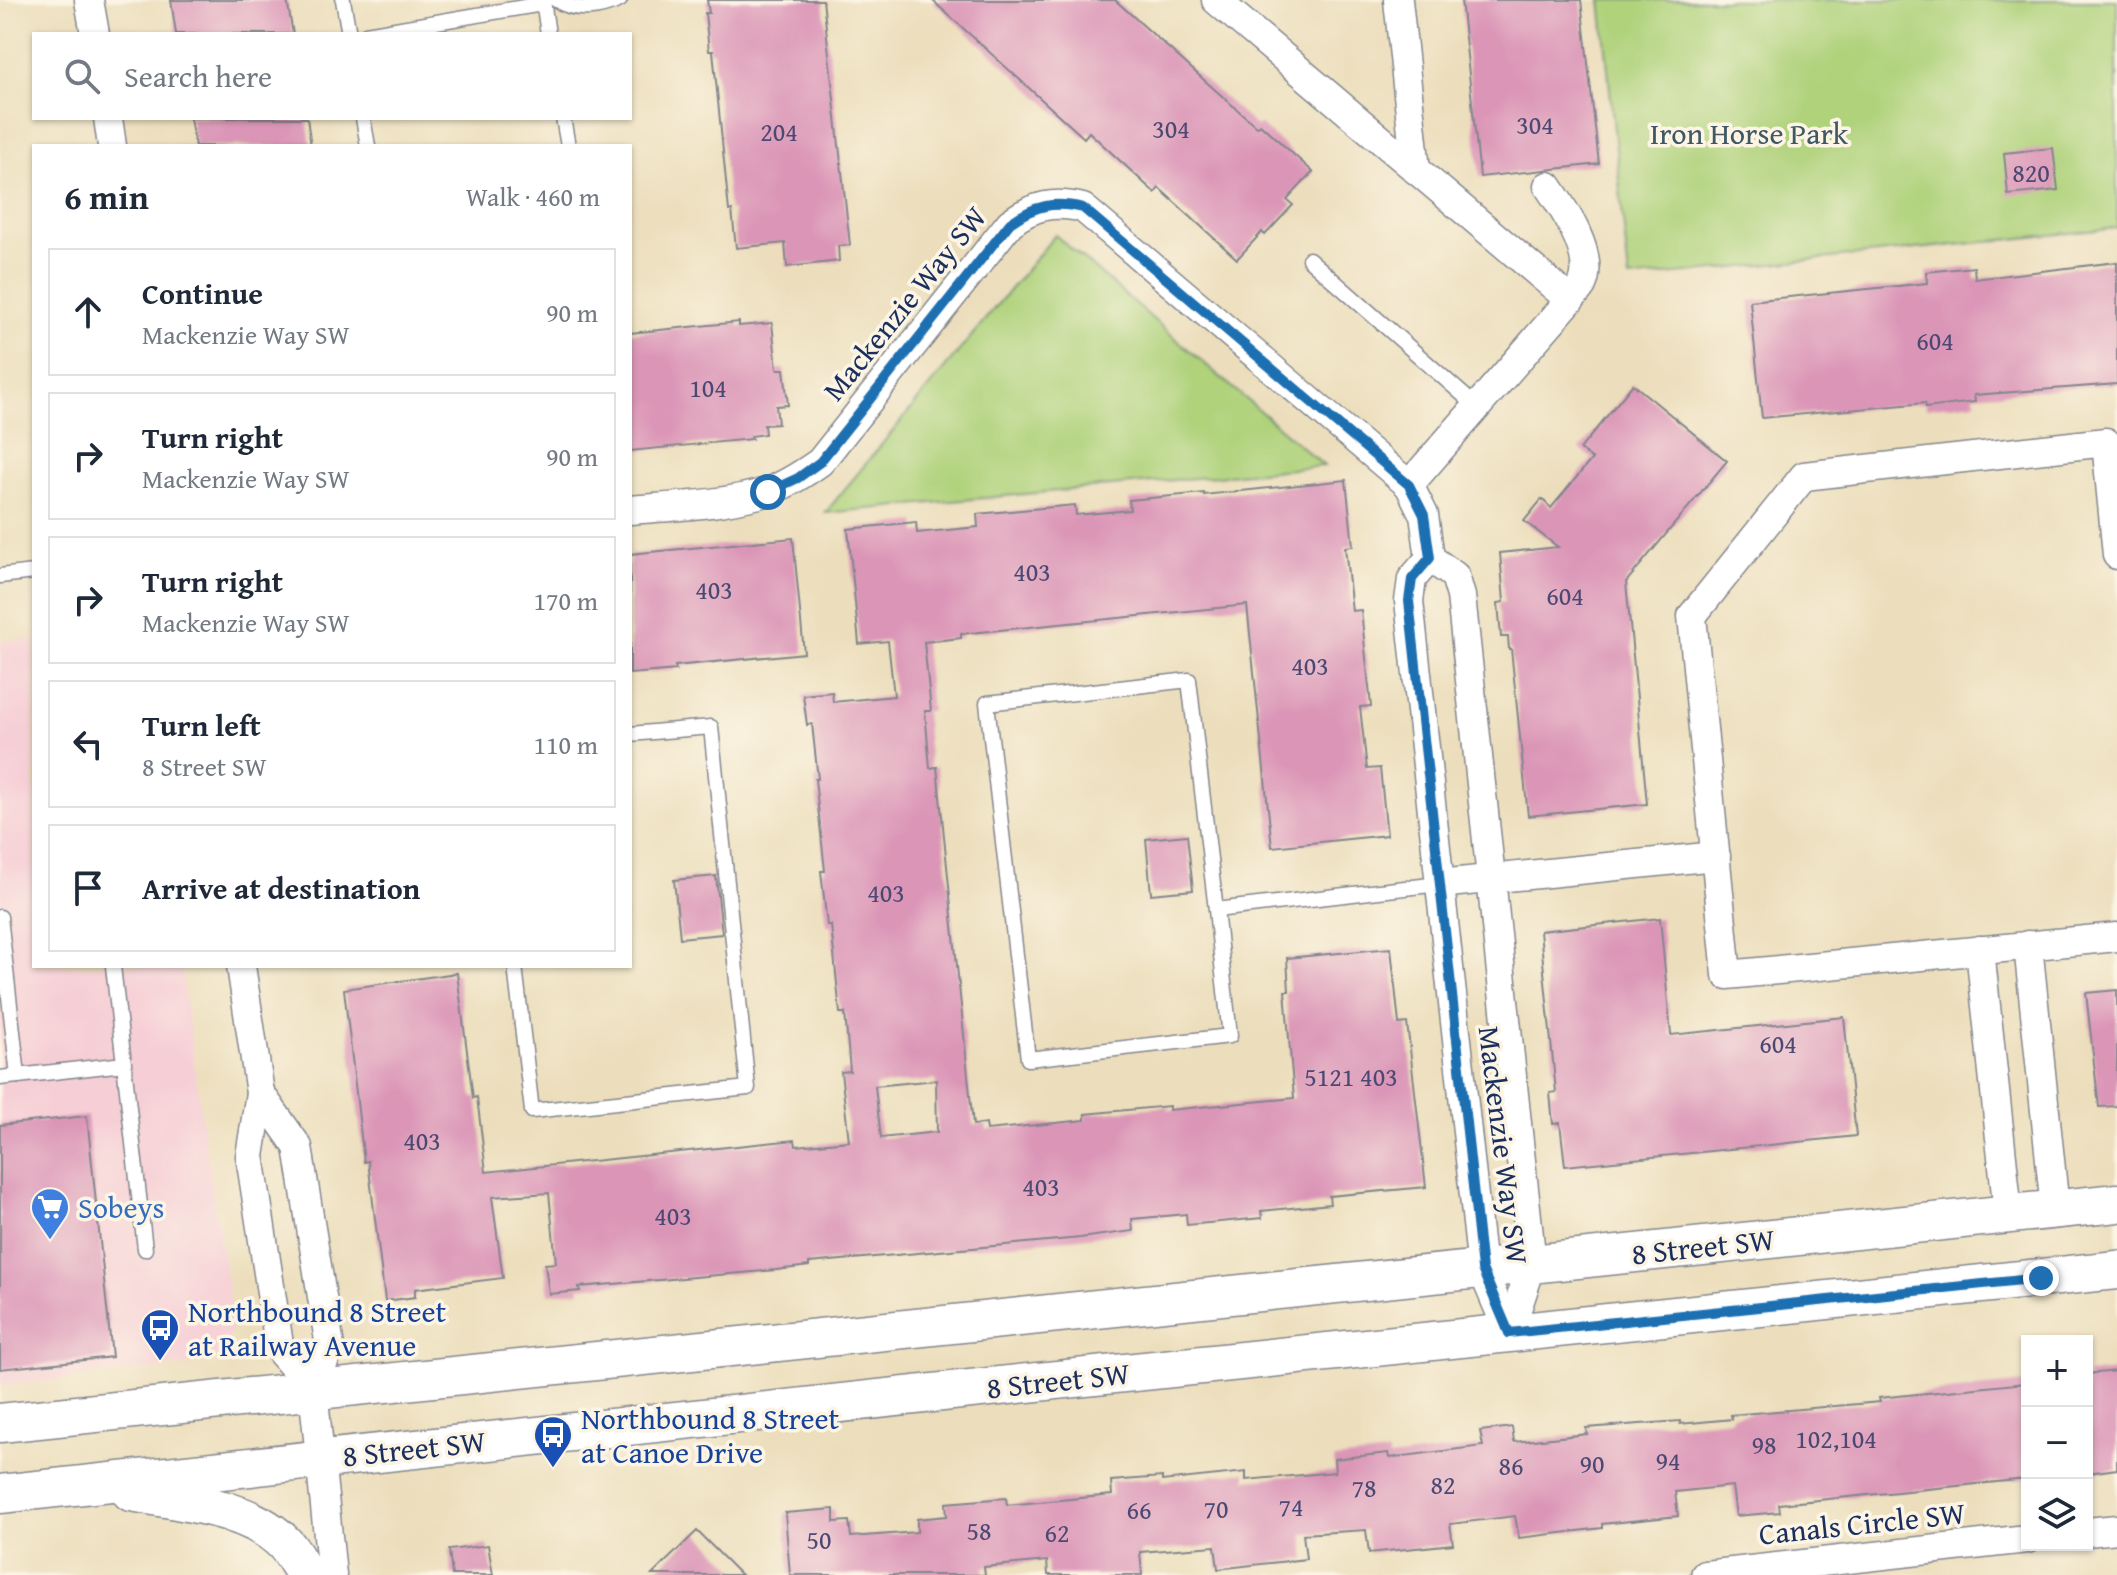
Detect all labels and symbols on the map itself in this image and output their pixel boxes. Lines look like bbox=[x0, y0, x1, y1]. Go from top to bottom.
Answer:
house number: 304 bbox=[1516, 105, 1554, 144]
house number: 304 bbox=[1152, 109, 1190, 148]
park label: Iron Horse Park bbox=[1650, 111, 1849, 155]
house number: 204 bbox=[760, 112, 798, 151]
house number: 820 bbox=[2012, 153, 2050, 192]
street label: Mackenzie Way SW bbox=[812, 196, 997, 410]
house number: 604 bbox=[1916, 321, 1954, 360]
house number: 104 bbox=[689, 368, 727, 407]
route start bbox=[750, 474, 786, 510]
house number: 403 bbox=[1013, 552, 1051, 591]
house number: 403 bbox=[695, 570, 733, 609]
house number: 604 bbox=[1546, 576, 1584, 615]
house number: 403 bbox=[1291, 646, 1329, 685]
house number: 403 bbox=[867, 873, 905, 912]
street label: Mackenzie Way SW bbox=[1468, 1023, 1540, 1267]
house number: 604 bbox=[1759, 1024, 1797, 1063]
house number: 5121 403 bbox=[1304, 1057, 1398, 1096]
house number: 403 bbox=[403, 1121, 441, 1160]
house number: 403 bbox=[1022, 1167, 1060, 1206]
place label: Sobeys bbox=[78, 1185, 164, 1229]
supermarket icon: Sobeys bbox=[29, 1186, 71, 1241]
house number: 403 bbox=[654, 1196, 692, 1235]
street label: 8 Street SW bbox=[1629, 1217, 1777, 1275]
route end bbox=[2023, 1260, 2059, 1296]
place label: Northbound 8 Street at Railway Avenue bbox=[188, 1289, 447, 1367]
bus stop icon: Northbound 8 Street at Railway Avenue bbox=[139, 1307, 181, 1362]
street label: 8 Street SW bbox=[984, 1351, 1132, 1409]
place label: Northbound 8 Street at Canoe Drive bbox=[581, 1396, 840, 1474]
bus stop icon: Northbound 8 Street at Canoe Drive bbox=[532, 1414, 574, 1469]
street label: 8 Street SW bbox=[340, 1419, 488, 1477]
house number: 102,104 bbox=[1795, 1419, 1877, 1458]
house number: 98 bbox=[1751, 1425, 1777, 1464]
house number: 94 bbox=[1655, 1441, 1681, 1480]
house number: 90 bbox=[1579, 1444, 1605, 1483]
house number: 86 bbox=[1498, 1446, 1524, 1485]
house number: 82 bbox=[1430, 1465, 1456, 1504]
house number: 78 bbox=[1351, 1468, 1377, 1507]
house number: 74 bbox=[1278, 1487, 1304, 1526]
house number: 70 bbox=[1203, 1489, 1229, 1528]
house number: 66 bbox=[1126, 1490, 1152, 1529]
street label: Canals Circle SW bbox=[1757, 1490, 1968, 1556]
house number: 58 bbox=[966, 1511, 992, 1550]
house number: 62 bbox=[1044, 1513, 1070, 1552]
house number: 50 bbox=[806, 1520, 832, 1559]

